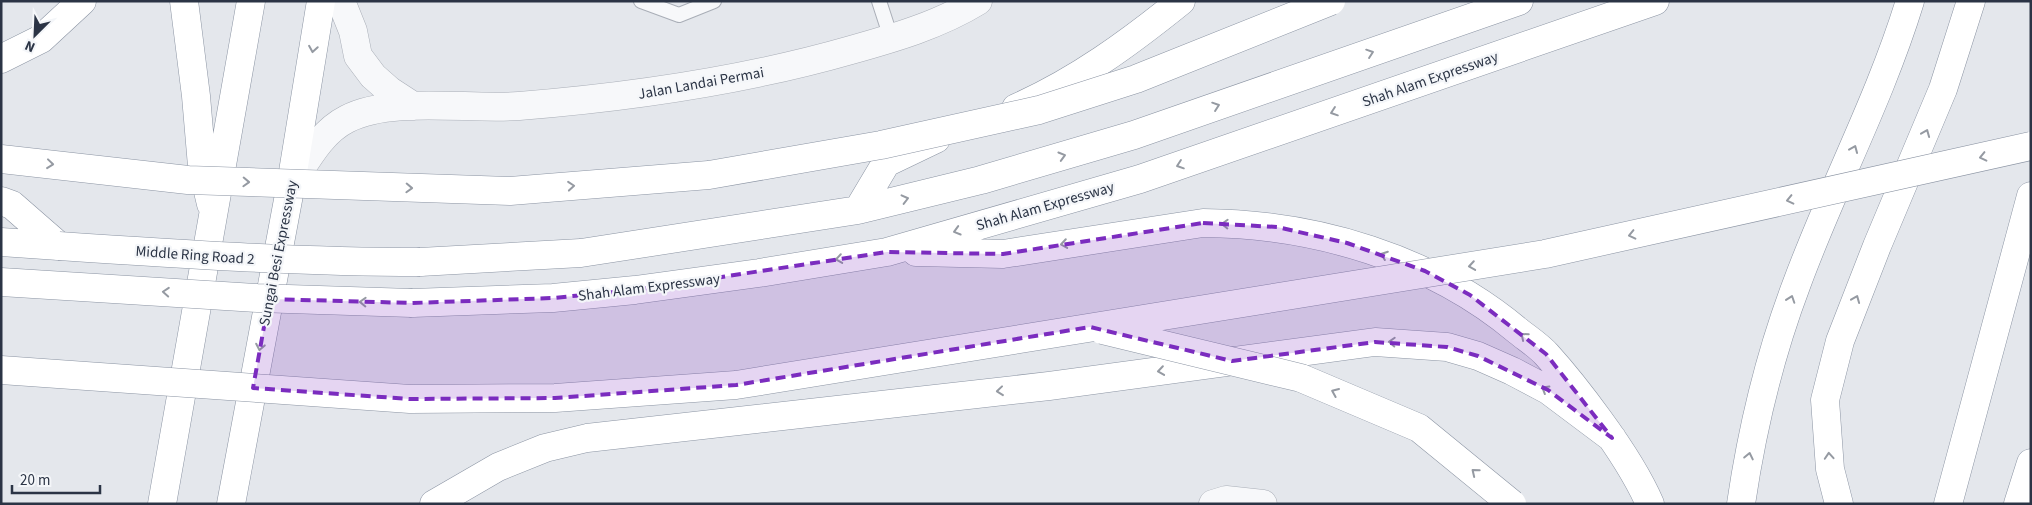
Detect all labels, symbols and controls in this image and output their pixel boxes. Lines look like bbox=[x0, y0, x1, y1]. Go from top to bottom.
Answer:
north arrow bbox=[10, 10, 60, 60]
text: N bbox=[22, 35, 38, 57]
one-way arrow bbox=[308, 46, 319, 54]
street label: Shah Alam Expressway bbox=[1359, 46, 1501, 113]
one-way arrow bbox=[1365, 48, 1374, 58]
street label: Jalan Landai Permai bbox=[637, 62, 766, 105]
one-way arrow bbox=[1212, 102, 1220, 112]
one-way arrow bbox=[1330, 107, 1339, 117]
one-way arrow bbox=[1920, 129, 1930, 138]
one-way arrow bbox=[1848, 145, 1858, 154]
one-way arrow bbox=[1979, 151, 1988, 162]
one-way arrow bbox=[1057, 152, 1065, 162]
one-way arrow bbox=[46, 158, 54, 169]
one-way arrow bbox=[1177, 159, 1185, 169]
one-way arrow bbox=[243, 177, 251, 187]
street label: Shah Alam Expressway bbox=[974, 177, 1117, 236]
street label: Sungai Besi Expressway bbox=[254, 178, 303, 328]
one-way arrow bbox=[567, 181, 575, 192]
one-way arrow bbox=[405, 182, 413, 193]
one-way arrow bbox=[901, 194, 910, 205]
one-way arrow bbox=[1786, 194, 1795, 205]
one-way arrow bbox=[1221, 218, 1229, 229]
one-way arrow bbox=[954, 226, 962, 236]
one-way arrow bbox=[1627, 229, 1636, 240]
one-way arrow bbox=[1060, 239, 1069, 249]
street label: Middle Ring Road 2 bbox=[135, 241, 255, 270]
one-way arrow bbox=[1380, 251, 1389, 261]
one-way arrow bbox=[834, 254, 843, 264]
one-way arrow bbox=[1468, 260, 1476, 271]
street label: Shah Alam Expressway bbox=[577, 268, 721, 307]
one-way arrow bbox=[161, 287, 169, 298]
one-way arrow bbox=[1785, 295, 1795, 304]
one-way arrow bbox=[1850, 295, 1861, 304]
one-way arrow bbox=[359, 297, 366, 307]
one-way arrow bbox=[1520, 332, 1529, 341]
one-way arrow bbox=[1387, 337, 1395, 348]
one-way arrow bbox=[256, 343, 266, 352]
one-way arrow bbox=[1157, 365, 1165, 375]
one-way arrow bbox=[996, 385, 1004, 396]
one-way arrow bbox=[1541, 385, 1550, 395]
one-way arrow bbox=[1331, 388, 1340, 398]
one-way arrow bbox=[1744, 451, 1754, 460]
one-way arrow bbox=[1824, 452, 1835, 460]
scale bar bbox=[12, 462, 100, 494]
text: 20 m bbox=[20, 470, 50, 491]
one-way arrow bbox=[1472, 470, 1481, 478]

